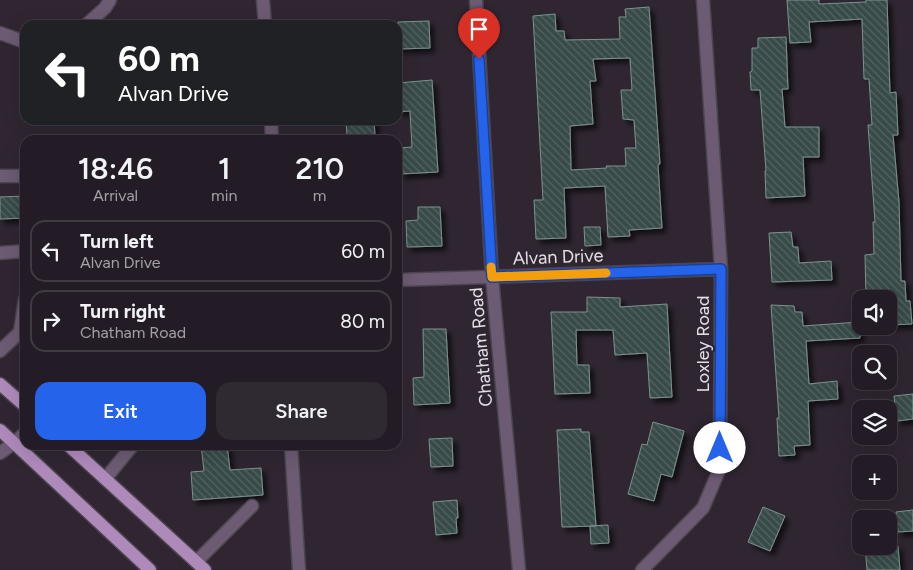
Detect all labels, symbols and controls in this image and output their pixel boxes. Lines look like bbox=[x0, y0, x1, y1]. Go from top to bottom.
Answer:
pin bbox=[458, 8, 500, 59]
icon: arrive bbox=[465, 15, 493, 43]
text: 60 m bbox=[118, 38, 200, 80]
icon: left bbox=[35, 40, 100, 105]
text: Alvan Drive bbox=[118, 80, 229, 107]
text: 18:46 bbox=[78, 150, 153, 187]
text: 1 bbox=[218, 150, 231, 187]
text: 210 bbox=[295, 150, 344, 187]
text: Arrival bbox=[93, 186, 138, 205]
text: min bbox=[211, 186, 237, 205]
text: m bbox=[313, 186, 326, 205]
text: Turn left bbox=[80, 230, 154, 253]
icon: left bbox=[37, 237, 65, 265]
text: 60 m bbox=[341, 240, 385, 263]
street label: Alvan Drive bbox=[512, 244, 604, 270]
text: Alvan Drive bbox=[80, 253, 161, 272]
street label: Chatham Road bbox=[465, 287, 497, 407]
map controls bbox=[852, 290, 897, 555]
button: sound bbox=[852, 290, 897, 335]
street label: Loxley Road bbox=[692, 295, 714, 393]
text: Turn right bbox=[80, 300, 166, 323]
icon: right bbox=[37, 307, 65, 335]
text: 80 m bbox=[340, 310, 385, 333]
text: Chatham Road bbox=[80, 323, 186, 342]
button: search bbox=[852, 345, 897, 390]
button: Exit bbox=[35, 382, 206, 440]
button: Share bbox=[216, 382, 387, 440]
button: layers bbox=[852, 400, 897, 445]
position arrow bbox=[693, 421, 745, 473]
button: + bbox=[852, 455, 897, 500]
button: − bbox=[852, 510, 897, 555]

